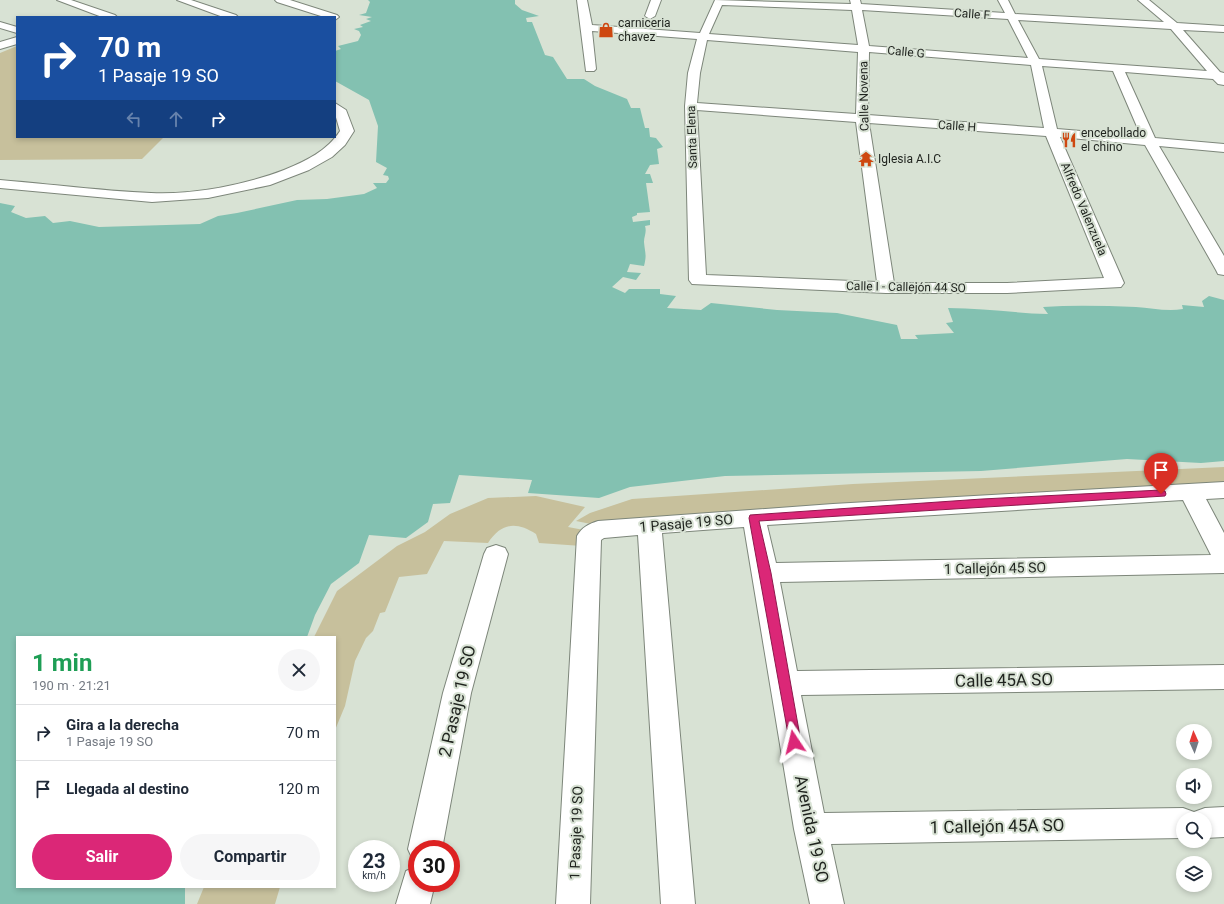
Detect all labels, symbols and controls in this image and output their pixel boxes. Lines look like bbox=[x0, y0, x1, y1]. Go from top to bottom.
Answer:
street label: Calle F bbox=[953, 6, 991, 22]
place label: carniceria chavez bbox=[618, 16, 671, 44]
shop icon: carniceria chavez bbox=[597, 21, 615, 39]
text: 70 m bbox=[98, 31, 161, 64]
icon: right bbox=[32, 32, 84, 84]
street label: Calle G bbox=[887, 43, 925, 61]
street label: Calle Novena bbox=[856, 61, 872, 131]
text: 1 Pasaje 19 SO bbox=[98, 65, 219, 86]
street label: Santa Elena bbox=[684, 105, 700, 169]
icon: left bbox=[123, 108, 145, 130]
icon: ahead bbox=[165, 108, 187, 130]
icon: right bbox=[207, 108, 229, 130]
street label: Calle H bbox=[938, 118, 976, 134]
place label: encebollado el chino bbox=[1081, 126, 1146, 154]
restaurant icon: encebollado el chino bbox=[1060, 131, 1078, 149]
temple icon: Iglesia A.I.C bbox=[857, 150, 875, 168]
place label: Iglesia A.I.C bbox=[878, 152, 941, 166]
street label: Alfredo Valenzuela bbox=[1058, 160, 1110, 258]
street label: Calle I - Callejón 44 SO bbox=[846, 279, 966, 295]
pin bbox=[1144, 453, 1178, 494]
icon: arrive bbox=[1150, 459, 1172, 481]
street label: 1 Pasaje 19 SO bbox=[639, 511, 733, 535]
street label: 1 Callejón 45 SO bbox=[944, 559, 1046, 577]
street label: 2 Pasaje 19 SO bbox=[434, 643, 480, 759]
text: 1 min bbox=[32, 649, 92, 677]
button: close bbox=[278, 649, 320, 691]
street label: Calle 45A SO bbox=[955, 669, 1053, 691]
text: 190 m · 21:21 bbox=[32, 678, 111, 693]
text: Gira a la derecha bbox=[66, 716, 179, 734]
position arrow bbox=[773, 721, 815, 763]
icon: right bbox=[32, 722, 54, 744]
text: 70 m bbox=[286, 724, 320, 742]
north arrow bbox=[1176, 724, 1212, 760]
map controls bbox=[1176, 724, 1212, 892]
text: 1 Pasaje 19 SO bbox=[66, 734, 153, 749]
button: sound bbox=[1176, 768, 1212, 804]
street label: Avenida 19 SO bbox=[791, 773, 833, 885]
icon: arrive bbox=[32, 778, 54, 800]
text: Llegada al destino bbox=[66, 780, 189, 798]
text: 120 m bbox=[278, 780, 320, 798]
street label: 1 Pasaje 19 SO bbox=[566, 786, 586, 880]
button: search bbox=[1176, 812, 1212, 848]
street label: 1 Callejón 45A SO bbox=[929, 815, 1065, 837]
button: Salir bbox=[32, 834, 172, 880]
button: Compartir bbox=[180, 834, 320, 880]
speed limit sign: 30 bbox=[408, 840, 460, 892]
text: 23 bbox=[363, 849, 385, 873]
button: layers bbox=[1176, 856, 1212, 892]
text: km/h bbox=[362, 870, 386, 881]

